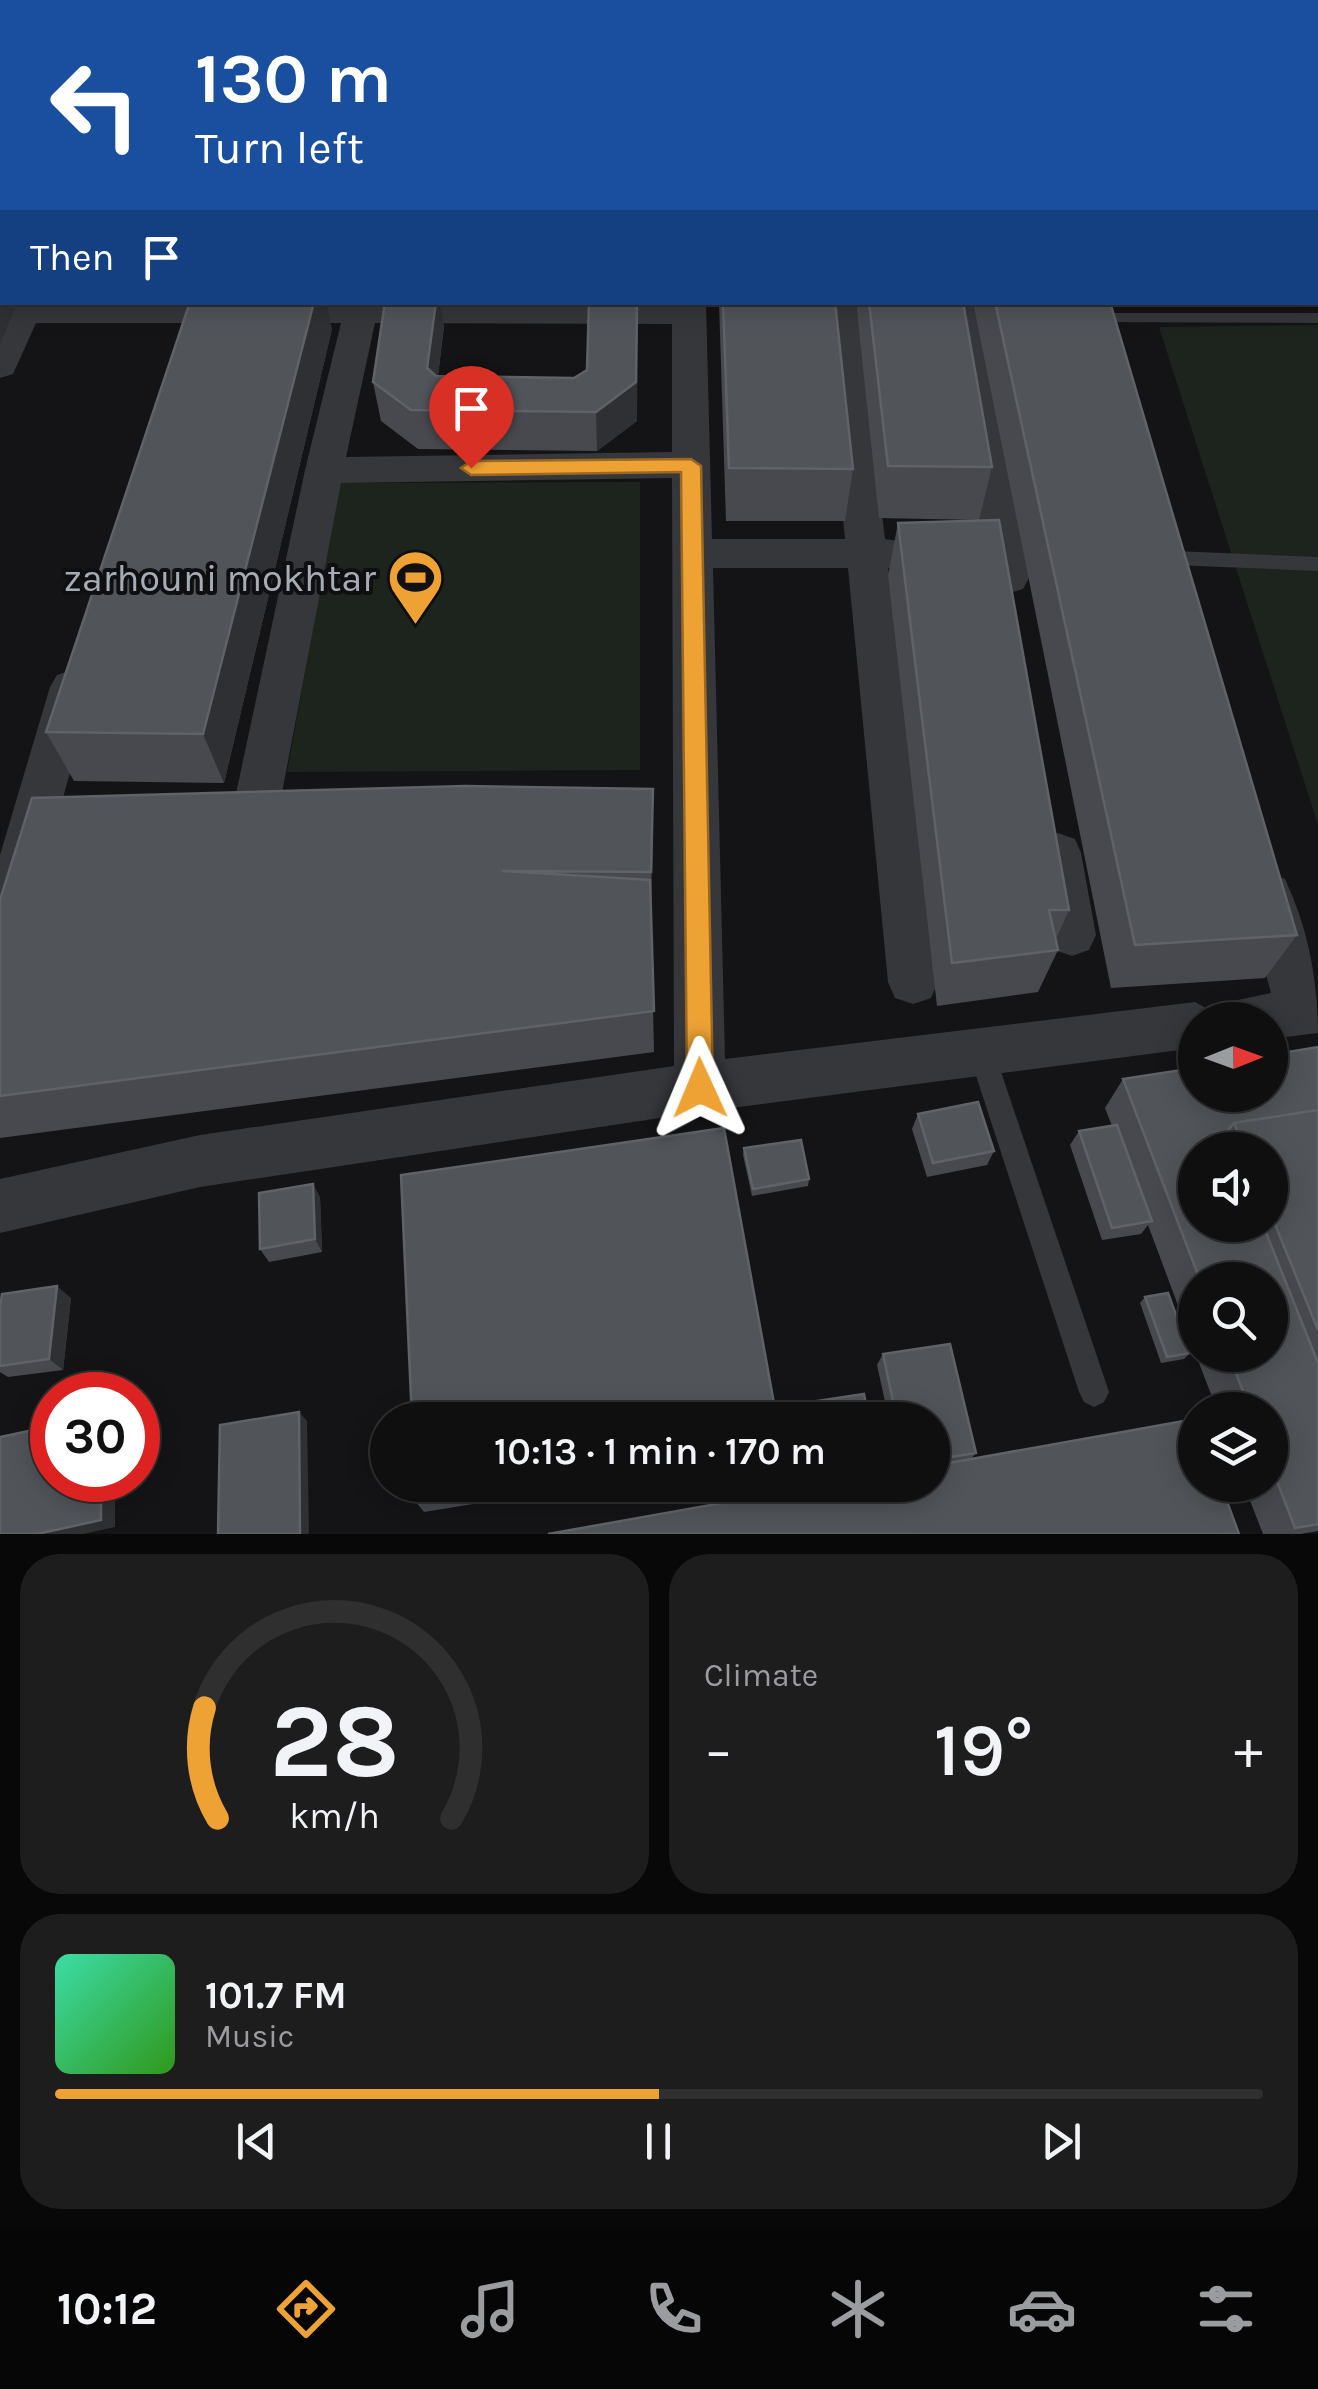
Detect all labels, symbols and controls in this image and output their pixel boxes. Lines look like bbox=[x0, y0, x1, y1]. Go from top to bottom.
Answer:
text: 130 m bbox=[195, 38, 392, 120]
icon: left bbox=[30, 40, 160, 170]
text: Turn left bbox=[195, 122, 364, 174]
icon: arrive bbox=[134, 230, 189, 285]
text: Then bbox=[30, 235, 114, 280]
pin bbox=[429, 366, 514, 469]
icon: arrive bbox=[444, 381, 499, 436]
sports icon: zarhouni mokhtar bbox=[385, 548, 445, 627]
place label: zarhouni mokhtar bbox=[64, 556, 376, 601]
north arrow bbox=[1178, 1002, 1288, 1112]
map controls bbox=[1178, 1002, 1288, 1502]
position arrow bbox=[648, 1036, 752, 1140]
button: sound bbox=[1178, 1132, 1288, 1242]
button: search bbox=[1178, 1262, 1288, 1372]
speed limit sign: 30 bbox=[30, 1372, 160, 1502]
button: layers bbox=[1178, 1392, 1288, 1502]
text: 10:13 · 1 min · 170 m bbox=[494, 1429, 826, 1474]
text: Climate bbox=[704, 1657, 818, 1694]
text: 28 bbox=[269, 1681, 400, 1802]
text: 19° bbox=[934, 1706, 1033, 1794]
text: − bbox=[704, 1718, 733, 1782]
text: + bbox=[1234, 1718, 1263, 1782]
text: km/h bbox=[289, 1795, 380, 1837]
text: 101.7 FM bbox=[205, 1973, 347, 2018]
text: Music bbox=[205, 2018, 294, 2055]
icon: previous bbox=[229, 2114, 284, 2169]
icon: pause bbox=[631, 2114, 686, 2169]
icon: next bbox=[1034, 2114, 1089, 2169]
icon: directions bbox=[271, 2274, 341, 2344]
icon: music bbox=[455, 2274, 525, 2344]
icon: phone bbox=[639, 2274, 709, 2344]
icon: climate bbox=[823, 2274, 893, 2344]
icon: car bbox=[1007, 2274, 1077, 2344]
icon: filters bbox=[1191, 2274, 1261, 2344]
text: 10:12 bbox=[57, 2283, 157, 2335]

